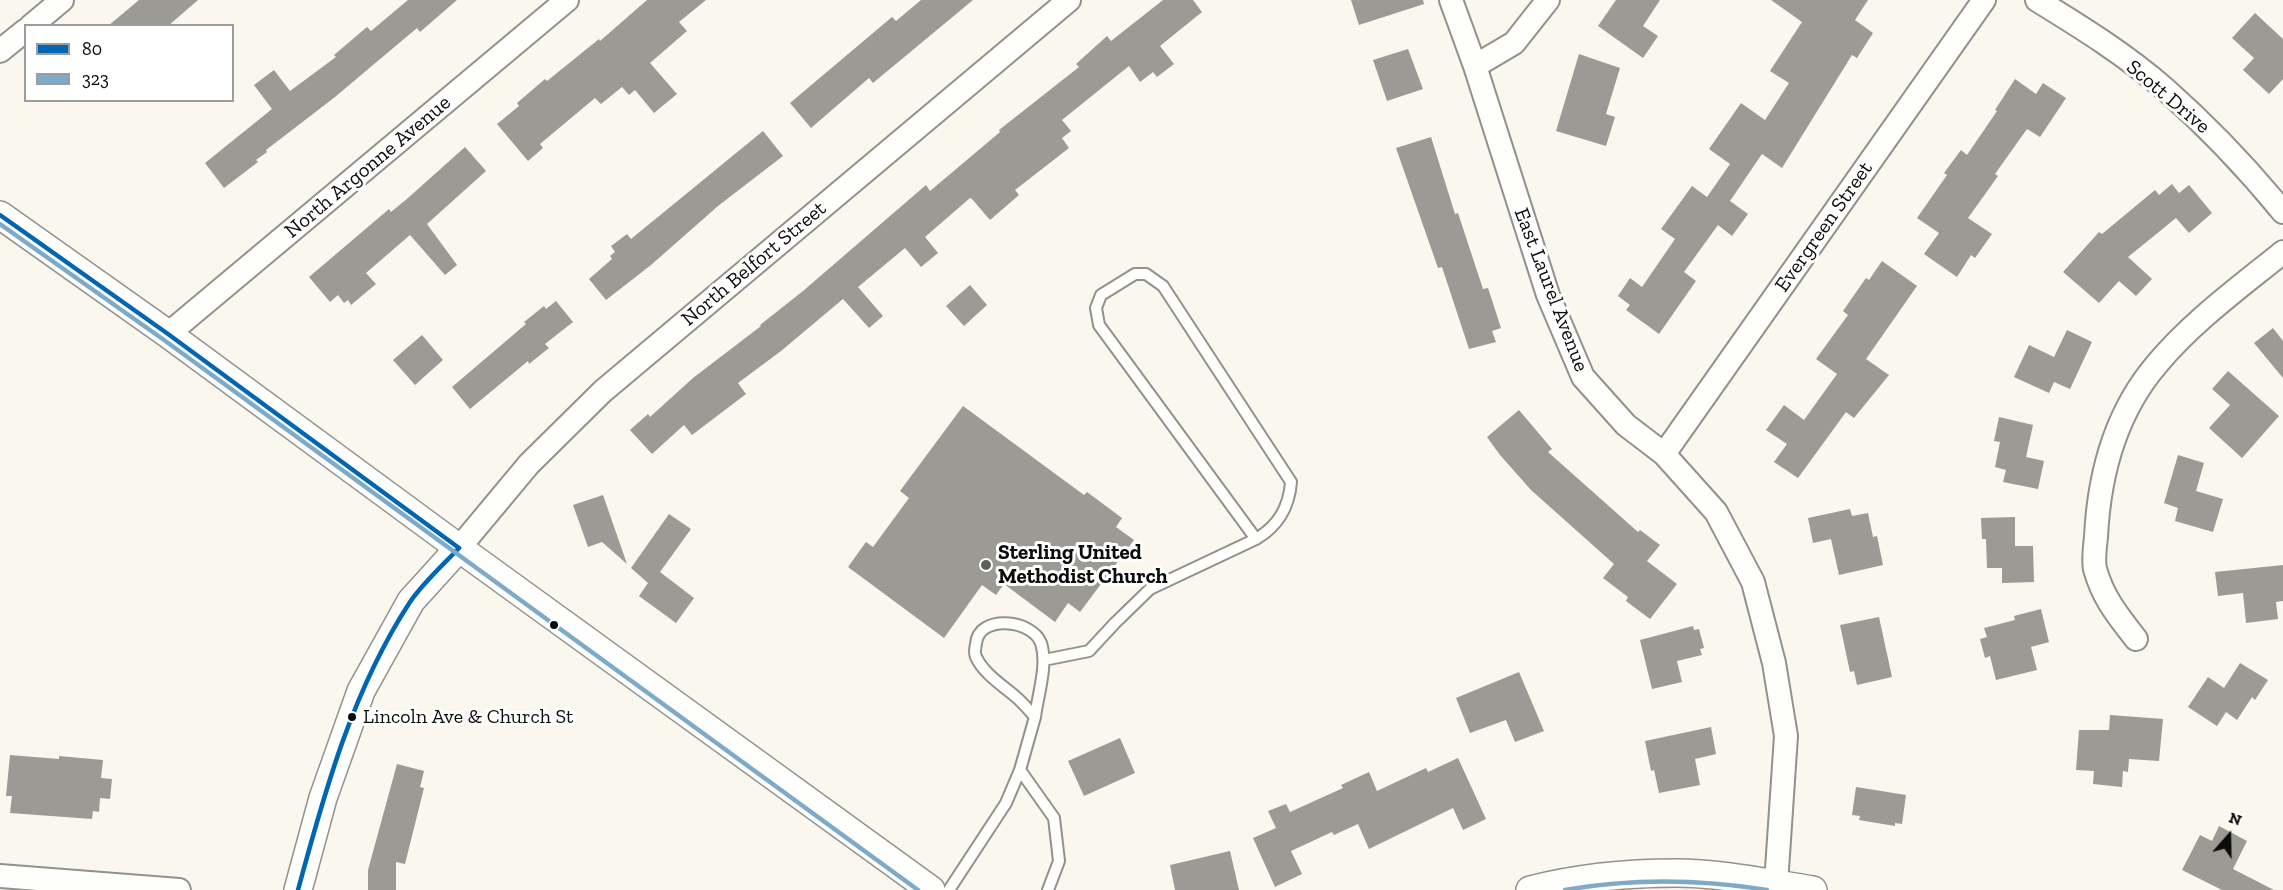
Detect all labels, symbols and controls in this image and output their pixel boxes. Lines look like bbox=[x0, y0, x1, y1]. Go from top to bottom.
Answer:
legend bbox=[24, 24, 234, 102]
text: 80 bbox=[82, 38, 102, 60]
street label: Scott Drive bbox=[2121, 55, 2215, 139]
text: 323 bbox=[82, 68, 109, 90]
street label: North Argonne Avenue bbox=[280, 90, 456, 244]
street label: Evergreen Street bbox=[1770, 157, 1878, 297]
street label: North Belfort Street bbox=[677, 196, 831, 332]
street label: East Laurel Avenue bbox=[1508, 205, 1594, 375]
place label: Sterling United Methodist Church bbox=[998, 540, 1168, 590]
marker: Sterling United Methodist Church bbox=[979, 558, 993, 572]
unlabelled marker bbox=[548, 619, 560, 631]
place label: Lincoln Ave & Church St bbox=[363, 705, 574, 729]
marker: Lincoln Ave & Church St bbox=[346, 711, 358, 723]
north arrow bbox=[2199, 806, 2259, 866]
text: N bbox=[2226, 808, 2244, 830]

